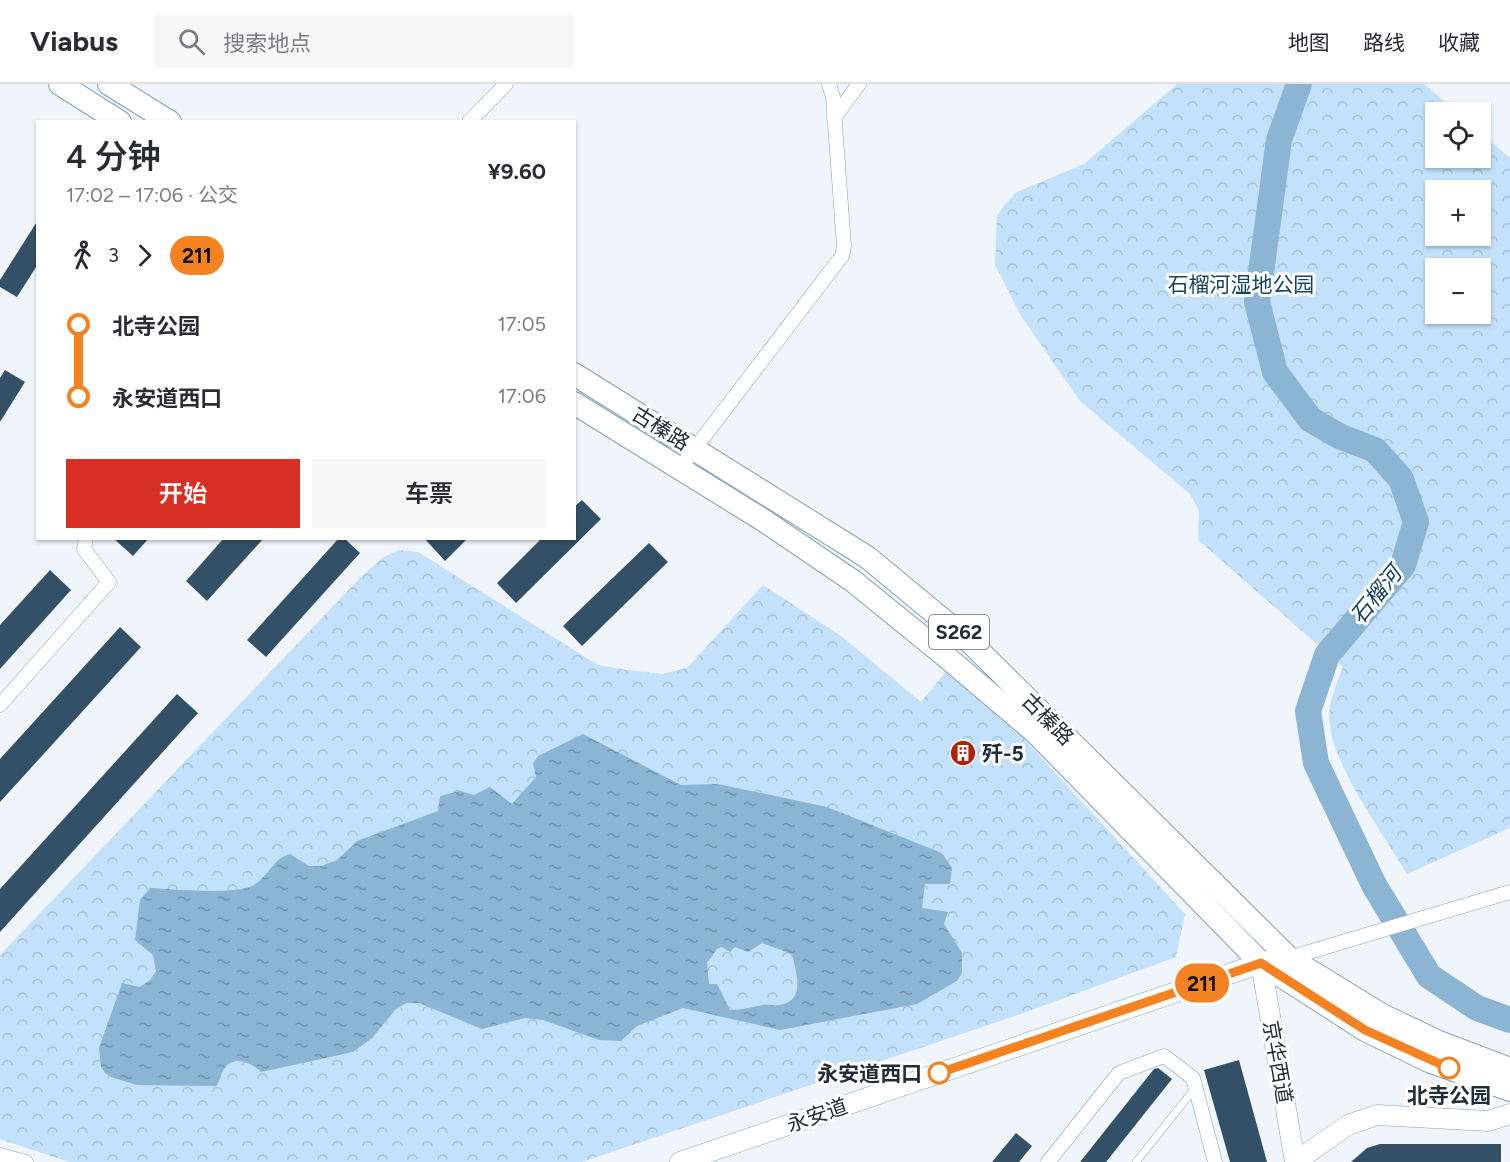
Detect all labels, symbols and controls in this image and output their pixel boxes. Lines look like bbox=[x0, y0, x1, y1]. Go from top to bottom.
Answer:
search box bbox=[154, 14, 574, 68]
text: Viabus bbox=[30, 24, 118, 58]
icon: search bbox=[175, 25, 208, 58]
text: 搜索地点 bbox=[223, 30, 311, 57]
text: 地图 bbox=[1288, 30, 1330, 55]
text: 路线 bbox=[1363, 30, 1405, 55]
text: 收藏 bbox=[1438, 30, 1480, 55]
map controls bbox=[1425, 102, 1491, 324]
button: locate bbox=[1425, 102, 1491, 168]
text: 4 分钟 bbox=[66, 137, 161, 176]
text: ¥9.60 bbox=[488, 158, 546, 185]
button: + bbox=[1425, 180, 1491, 246]
text: 17:02 – 17:06 · 公交 bbox=[66, 183, 238, 207]
icon: walk bbox=[66, 239, 99, 272]
icon: forward bbox=[128, 239, 161, 272]
text: 3 bbox=[108, 243, 119, 267]
text: 211 bbox=[182, 243, 212, 268]
button: − bbox=[1425, 258, 1491, 324]
park label: 石榴河湿地公园 bbox=[1168, 272, 1315, 297]
text: 17:05 bbox=[498, 312, 546, 336]
text: 北寺公园 bbox=[112, 313, 200, 340]
text: 17:06 bbox=[498, 384, 546, 408]
text: 永安道西口 bbox=[112, 385, 222, 412]
street label: 古榛路 bbox=[628, 401, 694, 455]
button: 开始 bbox=[66, 459, 300, 528]
button: 车票 bbox=[312, 459, 546, 528]
water label: 石榴河 bbox=[1345, 558, 1410, 629]
road number: S262 bbox=[929, 615, 989, 649]
street label: 古榛路 bbox=[1017, 688, 1079, 750]
building icon: 歼-5 bbox=[948, 738, 978, 768]
place label: 歼-5 bbox=[982, 741, 1024, 766]
line badge: 211 bbox=[1168, 964, 1236, 1002]
text: 211 bbox=[1187, 971, 1217, 996]
street label: 京华西道 bbox=[1258, 1018, 1298, 1106]
marker: 北寺公园 bbox=[1438, 1057, 1460, 1079]
place label: 永安道西口 bbox=[817, 1061, 922, 1086]
marker: 永安道西口 bbox=[928, 1062, 950, 1084]
place label: 北寺公园 bbox=[1407, 1083, 1491, 1108]
street label: 永安道 bbox=[783, 1093, 851, 1137]

